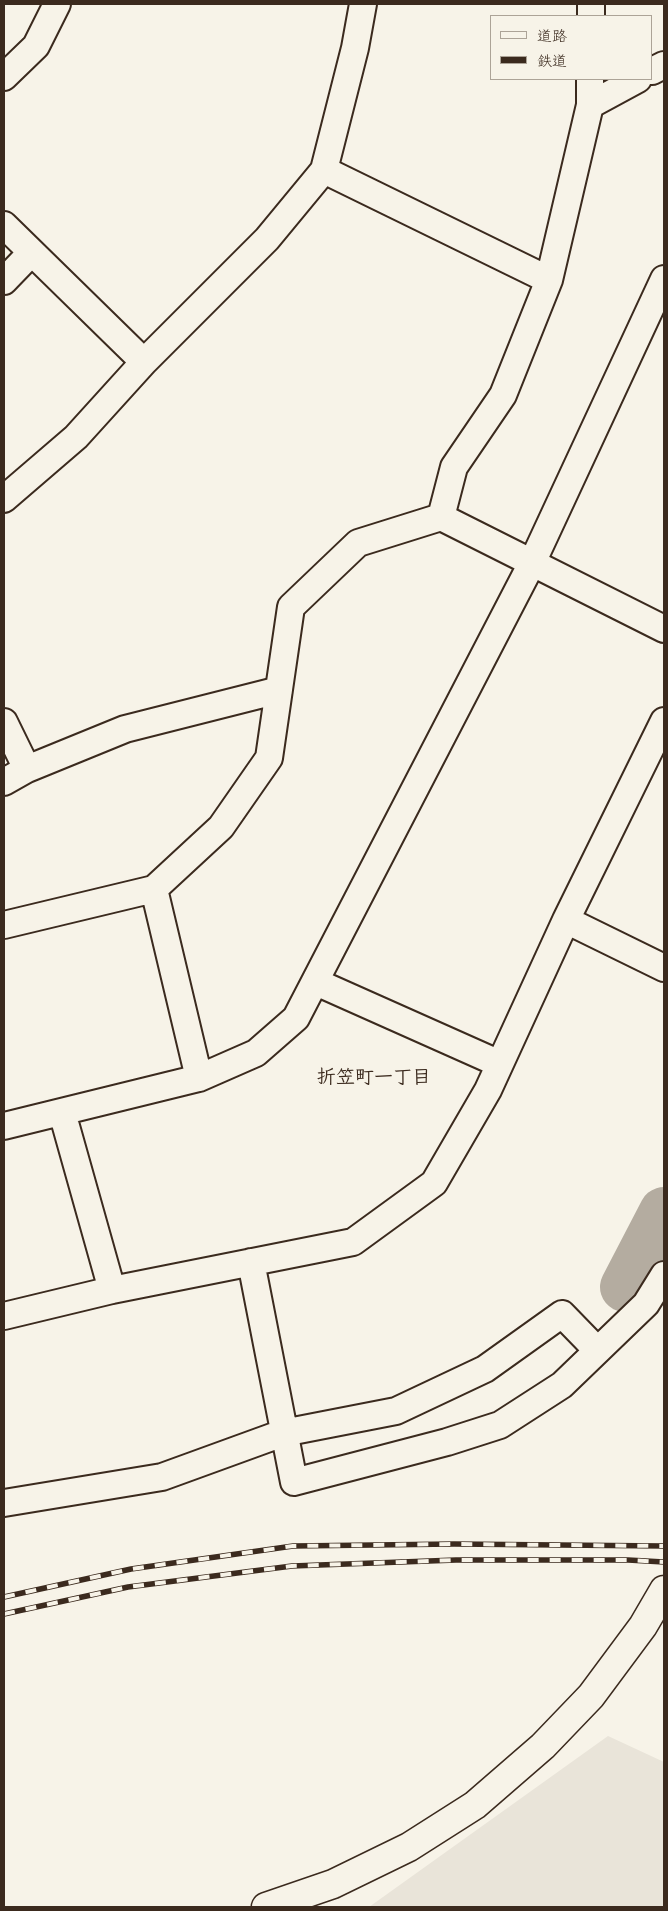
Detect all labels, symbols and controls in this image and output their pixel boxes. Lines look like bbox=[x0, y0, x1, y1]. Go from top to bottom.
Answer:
legend bbox=[490, 15, 653, 80]
text: 道路 bbox=[537, 27, 567, 46]
text: 鉄道 bbox=[537, 52, 567, 71]
district label: 折笠町一丁目 bbox=[317, 1067, 431, 1089]

